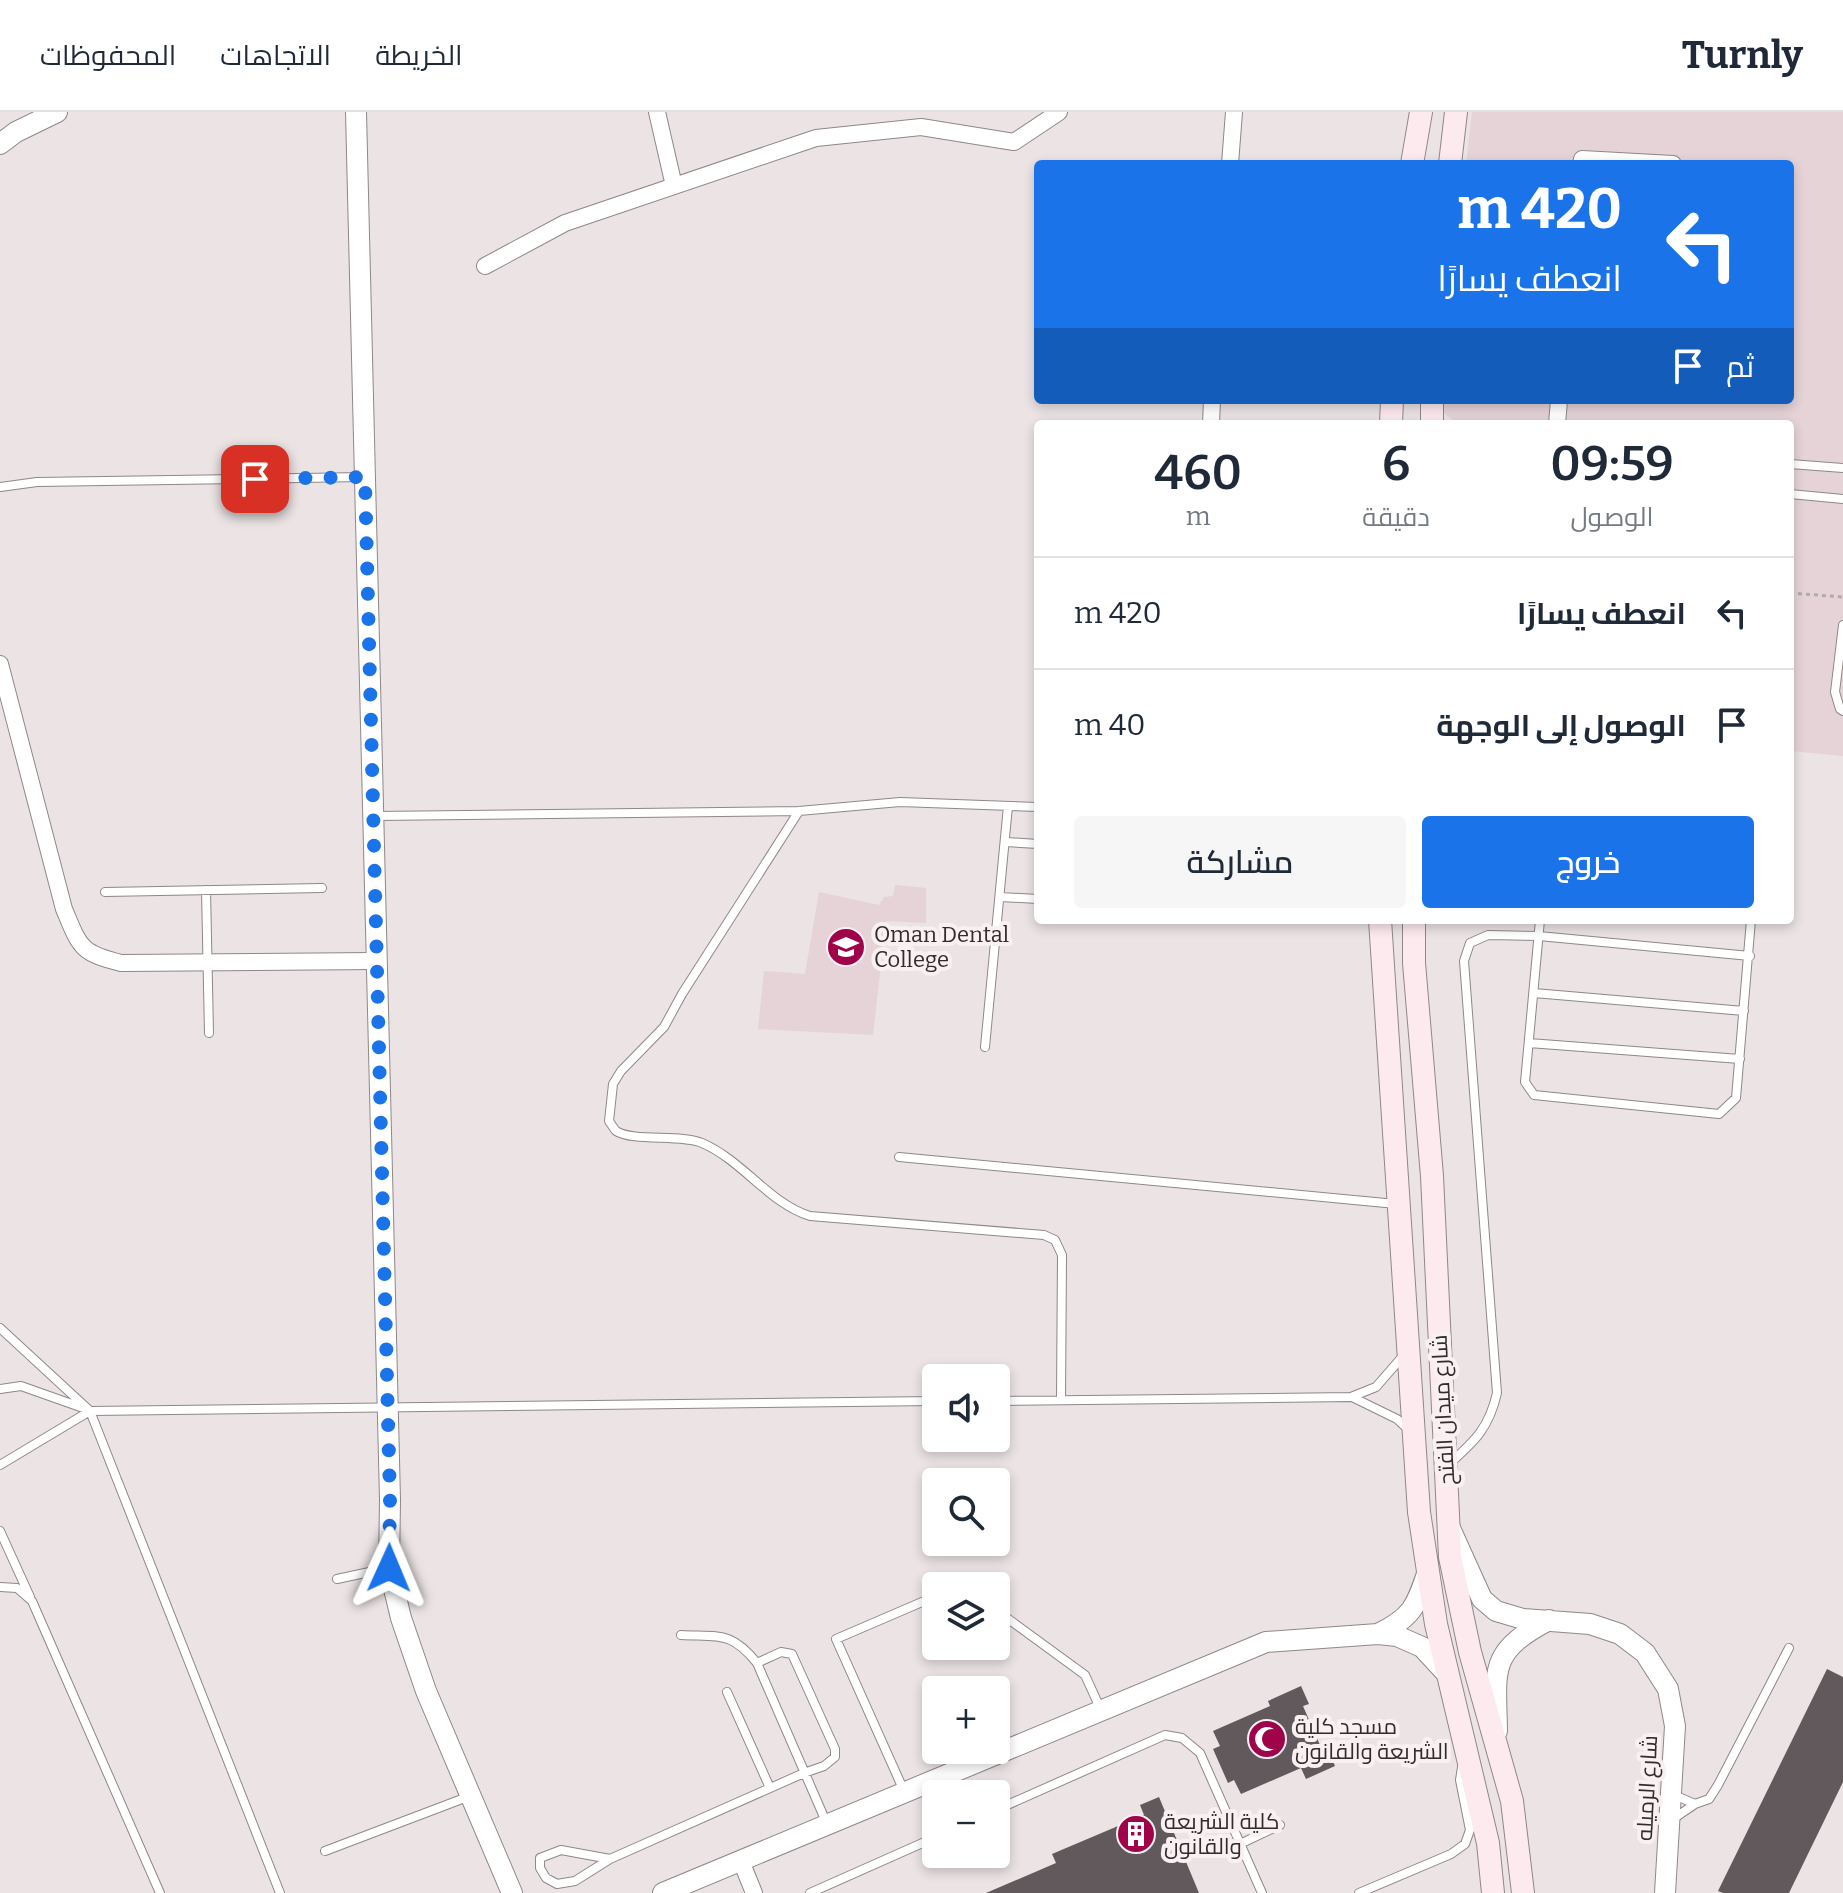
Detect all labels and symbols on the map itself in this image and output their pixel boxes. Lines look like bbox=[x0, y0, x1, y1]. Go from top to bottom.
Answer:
pin bbox=[221, 445, 289, 513]
place label: Oman Dental College bbox=[874, 921, 1009, 973]
school or university icon: Oman Dental College bbox=[825, 926, 867, 968]
street label: شارع ميدان الفتح bbox=[1426, 1334, 1461, 1486]
position arrow bbox=[347, 1526, 431, 1610]
place label: مسجد كلية الشريعة والقانون bbox=[1295, 1713, 1449, 1765]
mosque icon: مسجد كلية الشريعة والقانون bbox=[1246, 1718, 1288, 1760]
street label: شارع الرميله bbox=[1631, 1735, 1664, 1842]
place label: كلية الشريعة والقانون bbox=[1164, 1808, 1280, 1860]
building icon: كلية الشريعة والقانون bbox=[1115, 1813, 1157, 1855]

